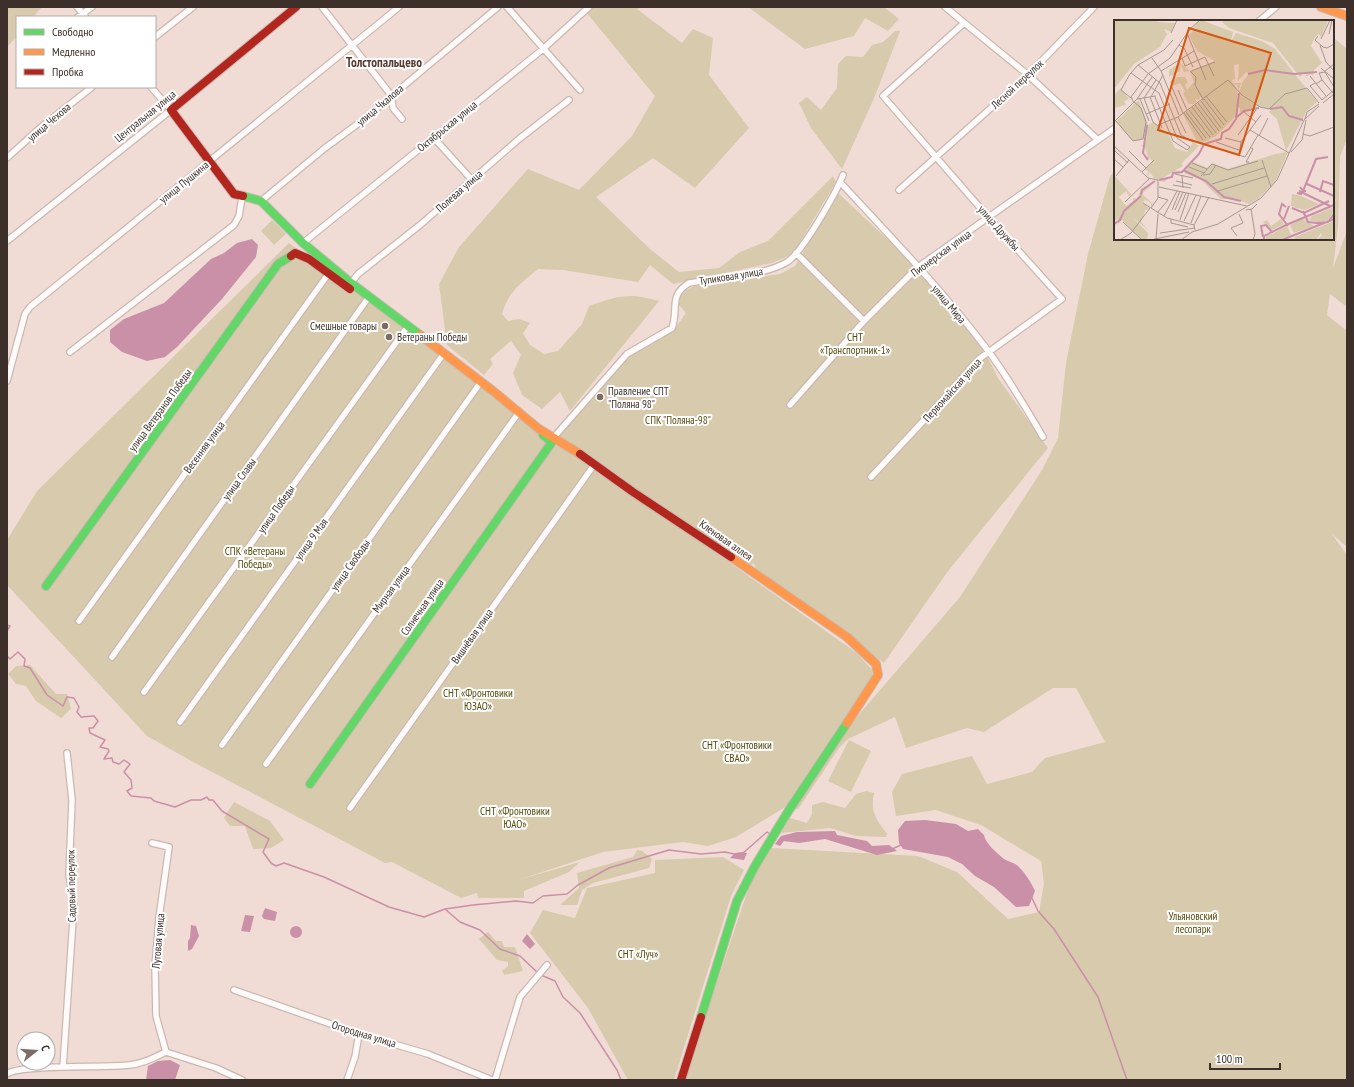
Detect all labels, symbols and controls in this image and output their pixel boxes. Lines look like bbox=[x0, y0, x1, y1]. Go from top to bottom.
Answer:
legend bbox=[16, 16, 156, 88]
inset map bbox=[1114, 20, 1334, 240]
text: Свободно bbox=[52, 24, 94, 39]
text: Медленно bbox=[52, 44, 95, 59]
district label: Толстопальцево bbox=[346, 54, 422, 71]
street label: Лесной переулок bbox=[987, 56, 1047, 112]
text: Пробка bbox=[52, 64, 84, 79]
street label: улица Чкалова bbox=[354, 81, 406, 129]
street label: Центральная улица bbox=[112, 87, 178, 145]
street label: Октябрьская улица bbox=[414, 97, 480, 155]
street label: улица Чехова bbox=[24, 100, 74, 144]
street label: улица Пушкина bbox=[156, 158, 212, 206]
street label: Полевая улица bbox=[433, 167, 485, 215]
street label: улица Дружбы bbox=[975, 202, 1023, 254]
street label: Пионерская улица bbox=[908, 226, 974, 280]
street label: Тупиковая улица bbox=[698, 264, 764, 288]
street label: улица Мира bbox=[929, 282, 969, 326]
place label: Смешные товары bbox=[310, 319, 377, 333]
marker: Смешные товары bbox=[380, 321, 390, 331]
place label: Ветераны Победы bbox=[397, 330, 467, 344]
park label: СНТ «Транспортник-1» bbox=[820, 330, 890, 357]
marker: Ветераны Победы bbox=[384, 332, 394, 342]
street label: Первомайская улица bbox=[920, 355, 984, 425]
street label: улица Ветеранов Победы bbox=[125, 366, 195, 454]
place label: Правление СПТ "Поляна 98" bbox=[608, 384, 669, 411]
marker: Правление СПТ "Поляна 98" bbox=[595, 392, 605, 402]
park label: СПК "Поляна-98" bbox=[645, 413, 711, 427]
street label: Весенняя улица bbox=[180, 418, 228, 476]
street label: улица Славы bbox=[219, 455, 259, 503]
street label: улица Победы bbox=[254, 482, 298, 536]
street label: улица 9 Мая bbox=[291, 516, 331, 562]
street label: Кленовая аллея bbox=[697, 517, 755, 563]
street label: улица Свободы bbox=[327, 537, 373, 593]
park label: СПК «Ветераны Победы» bbox=[225, 544, 285, 571]
street label: Мирная улица bbox=[369, 563, 413, 615]
street label: Солнечная улица bbox=[397, 576, 447, 638]
street label: Вишнёвая улица bbox=[448, 606, 496, 666]
park label: СНТ «Фронтовики ЮЗАО» bbox=[443, 686, 513, 713]
park label: СНТ «Фронтовики СВАО» bbox=[702, 738, 772, 765]
park label: СНТ «Фронтовики ЮАО» bbox=[480, 804, 550, 831]
street label: Садовый переулок bbox=[63, 849, 79, 922]
park label: Ульяновский лесопарк bbox=[1169, 909, 1218, 936]
street label: Луговая улица bbox=[149, 913, 167, 970]
park label: СНТ «Луч» bbox=[618, 947, 658, 961]
street label: Огородная улица bbox=[330, 1018, 398, 1050]
north arrow bbox=[16, 1031, 56, 1071]
text: С bbox=[38, 1044, 53, 1053]
scale bar bbox=[1210, 1045, 1280, 1071]
text: 100 m bbox=[1216, 1051, 1243, 1066]

